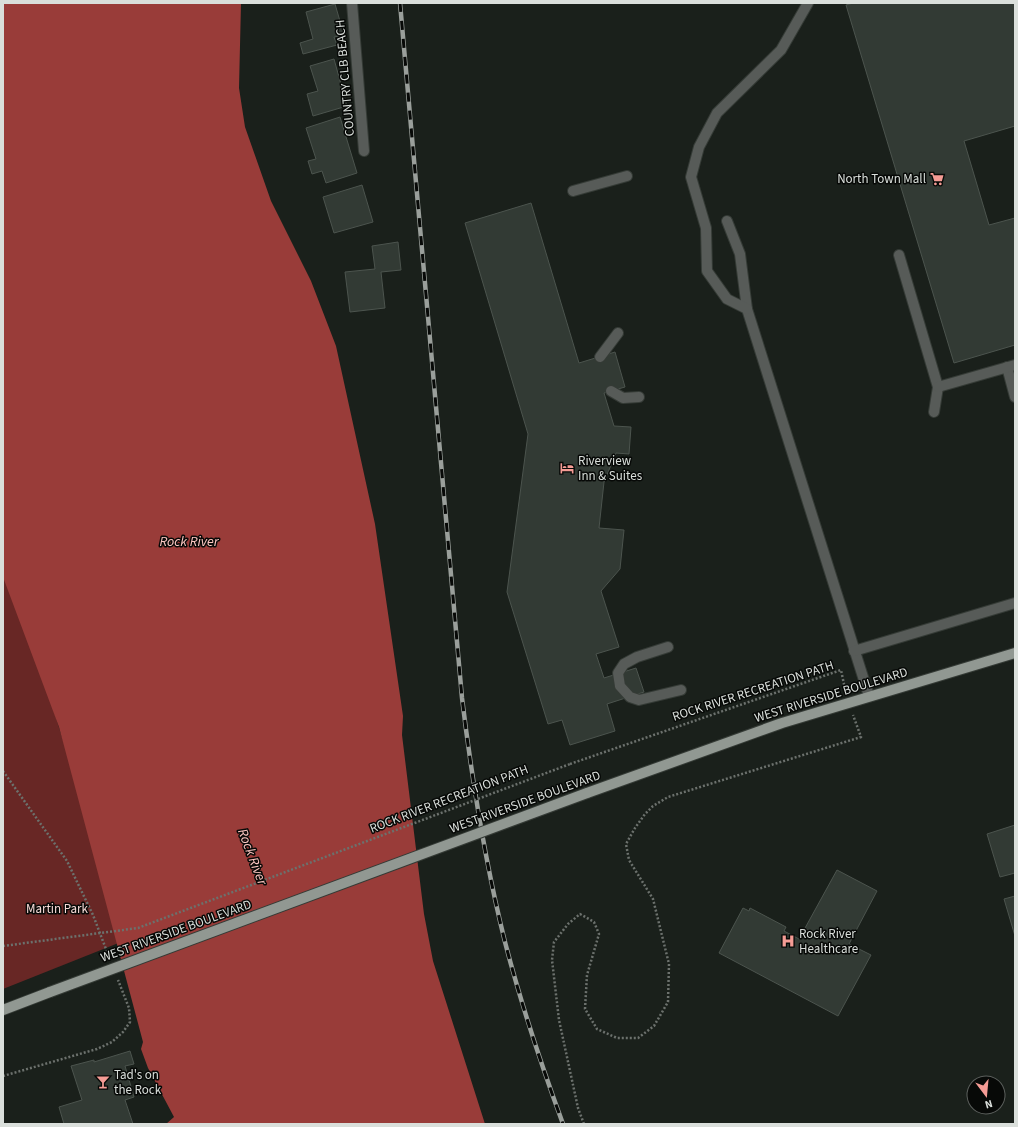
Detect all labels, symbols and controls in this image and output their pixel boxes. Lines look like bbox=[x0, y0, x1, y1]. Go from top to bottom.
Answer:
street label: COUNTRY CLB BEACH bbox=[331, 19, 359, 137]
place label: North Town Mall bbox=[837, 170, 926, 188]
supermarket icon: North Town Mall bbox=[929, 171, 945, 187]
place label: Riverview Inn & Suites bbox=[578, 452, 643, 485]
hotel icon: Riverview Inn & Suites bbox=[559, 460, 575, 476]
water label: Rock River bbox=[159, 532, 220, 552]
street label: ROCK RIVER RECREATION PATH bbox=[670, 656, 836, 726]
street label: WEST RIVERSIDE BOULEVARD bbox=[752, 663, 910, 727]
street label: ROCK RIVER RECREATION PATH bbox=[367, 760, 531, 838]
street label: WEST RIVERSIDE BOULEVARD bbox=[447, 766, 603, 838]
water label: Rock River bbox=[232, 826, 272, 889]
street label: WEST RIVERSIDE BOULEVARD bbox=[98, 895, 254, 967]
park label: Martin Park bbox=[26, 900, 89, 918]
place label: Rock River Healthcare bbox=[799, 925, 858, 958]
hospital icon: Rock River Healthcare bbox=[780, 933, 796, 949]
place label: Tad's on the Rock bbox=[114, 1066, 162, 1099]
bar icon: Tad's on the Rock bbox=[95, 1074, 111, 1090]
north arrow bbox=[966, 1075, 1006, 1115]
text: N bbox=[983, 1096, 994, 1112]

